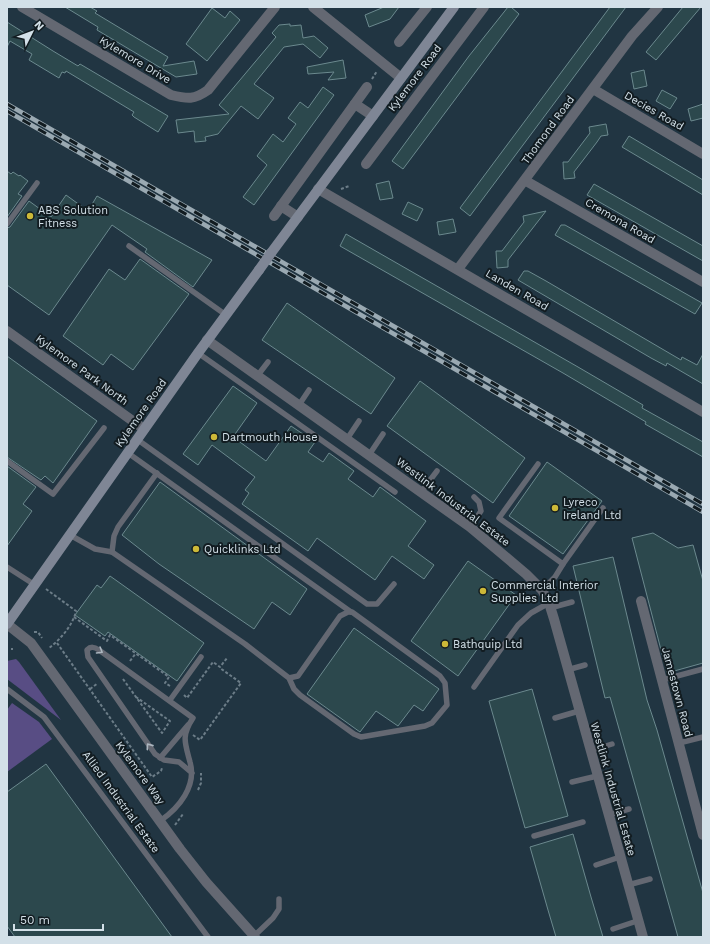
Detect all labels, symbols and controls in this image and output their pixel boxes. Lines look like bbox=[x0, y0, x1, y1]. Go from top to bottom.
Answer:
north arrow bbox=[12, 12, 52, 52]
text: N bbox=[32, 18, 47, 33]
street label: Kylemore Drive bbox=[97, 34, 173, 86]
street label: Kylemore Road bbox=[386, 42, 444, 114]
street label: Decies Road bbox=[622, 89, 686, 133]
street label: Thomond Road bbox=[519, 93, 577, 167]
street label: Cremona Road bbox=[583, 196, 657, 246]
place label: ABS Solution Fitness bbox=[38, 204, 108, 230]
marker: ABS Solution Fitness bbox=[25, 211, 35, 221]
street label: Landen Road bbox=[483, 267, 551, 313]
street label: Kylemore Park North bbox=[33, 332, 131, 408]
street label: Kylemore Road bbox=[113, 376, 169, 450]
place label: Dartmouth House bbox=[222, 431, 317, 444]
marker: Dartmouth House bbox=[209, 432, 219, 442]
street label: Westlink Industrial Estate bbox=[394, 455, 512, 549]
place label: Lyreco Ireland Ltd bbox=[563, 496, 622, 522]
marker: Lyreco Ireland Ltd bbox=[550, 503, 560, 513]
place label: Quicklinks Ltd bbox=[204, 543, 281, 556]
marker: Quicklinks Ltd bbox=[191, 544, 201, 554]
place label: Commercial Interior Supplies Ltd bbox=[491, 579, 599, 605]
marker: Commercial Interior Supplies Ltd bbox=[478, 586, 488, 596]
place label: Bathquip Ltd bbox=[453, 638, 522, 651]
marker: Bathquip Ltd bbox=[440, 639, 450, 649]
one-way arrow bbox=[96, 646, 103, 654]
street label: Jamestown Road bbox=[659, 646, 695, 738]
street label: Westlink Industrial Estate bbox=[588, 721, 638, 857]
street label: Kylemore Way bbox=[113, 739, 167, 807]
one-way arrow bbox=[147, 743, 154, 750]
street label: Allied Industrial Estate bbox=[80, 749, 162, 855]
scale bar bbox=[14, 906, 103, 932]
text: 50 m bbox=[20, 913, 50, 927]

